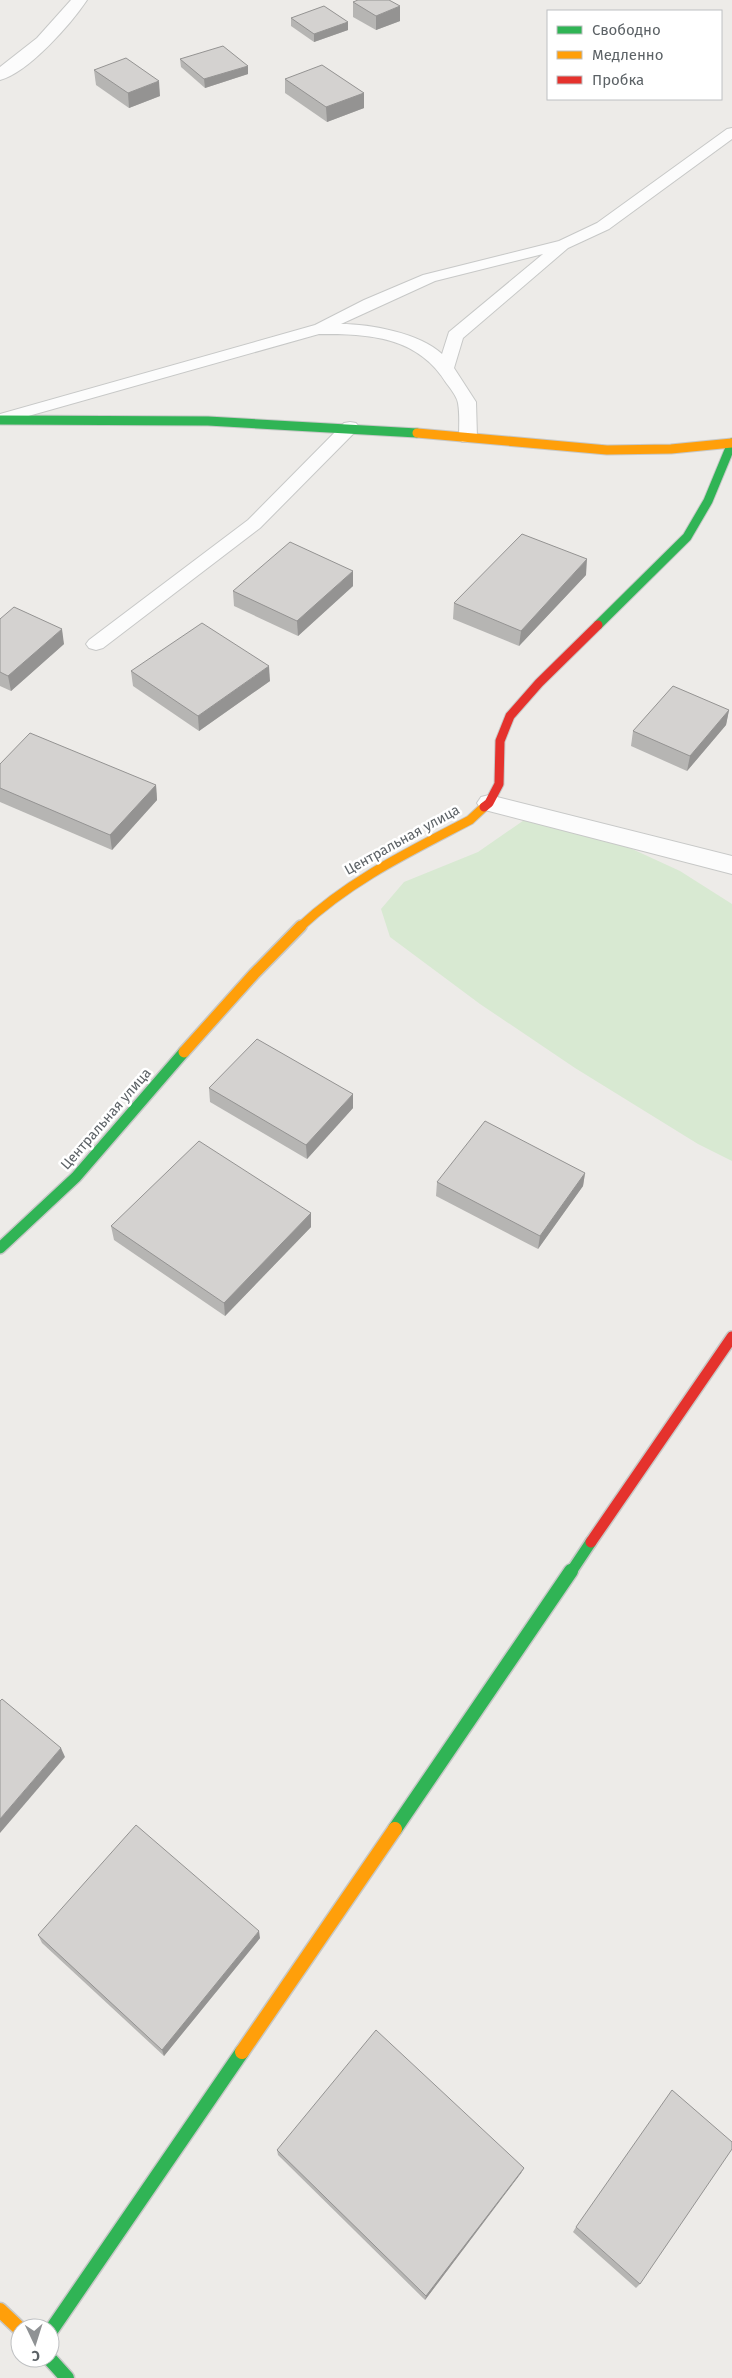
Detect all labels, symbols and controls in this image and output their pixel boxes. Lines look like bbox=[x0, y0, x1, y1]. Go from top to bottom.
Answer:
legend bbox=[547, 10, 722, 100]
text: Свободно bbox=[592, 21, 661, 39]
text: Медленно bbox=[592, 46, 664, 64]
text: Пробка bbox=[592, 71, 644, 89]
street label: Центральная улица bbox=[341, 801, 463, 879]
street label: Центральная улица bbox=[57, 1065, 155, 1173]
north arrow bbox=[10, 2318, 60, 2368]
text: С bbox=[31, 2347, 40, 2364]

